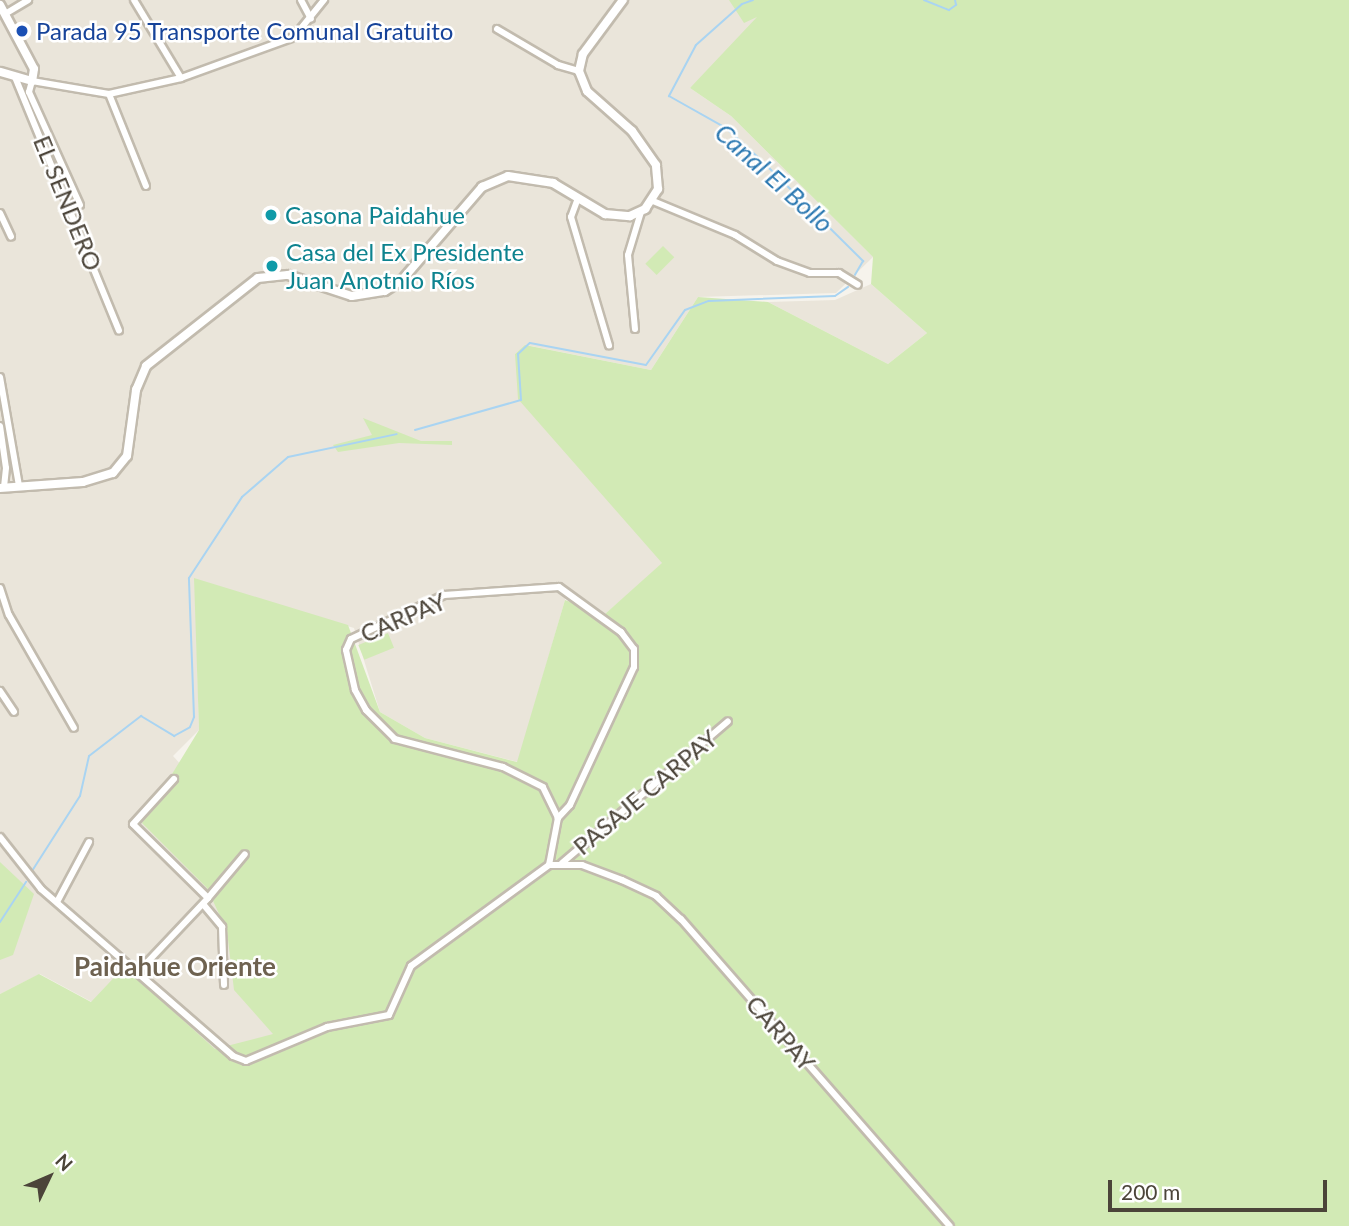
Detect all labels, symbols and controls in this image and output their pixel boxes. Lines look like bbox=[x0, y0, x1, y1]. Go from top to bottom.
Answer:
place label: Parada 95 Transporte Comunal Gratuito bbox=[36, 17, 454, 45]
marker: Parada 95 Transporte Comunal Gratuito bbox=[14, 23, 30, 39]
water label: Canal El Bollo bbox=[708, 117, 840, 239]
street label: EL SENDERO bbox=[28, 131, 108, 275]
place label: Casona Paidahue bbox=[285, 201, 465, 229]
marker: Casona Paidahue bbox=[263, 207, 279, 223]
place label: Casa del Ex Presidente Juan Anotnio Ríos bbox=[286, 238, 524, 294]
marker: Casa del Ex Presidente Juan Anotnio Ríos bbox=[264, 258, 280, 274]
street label: CARPAY bbox=[356, 586, 450, 648]
street label: PASAJE CARPAY bbox=[567, 724, 723, 860]
district label: Paidahue Oriente bbox=[74, 951, 276, 983]
street label: CARPAY bbox=[741, 990, 821, 1076]
north arrow bbox=[14, 1142, 84, 1212]
text: N bbox=[51, 1149, 78, 1175]
scale bar bbox=[1111, 1166, 1330, 1210]
text: 200 m bbox=[1121, 1179, 1180, 1204]

